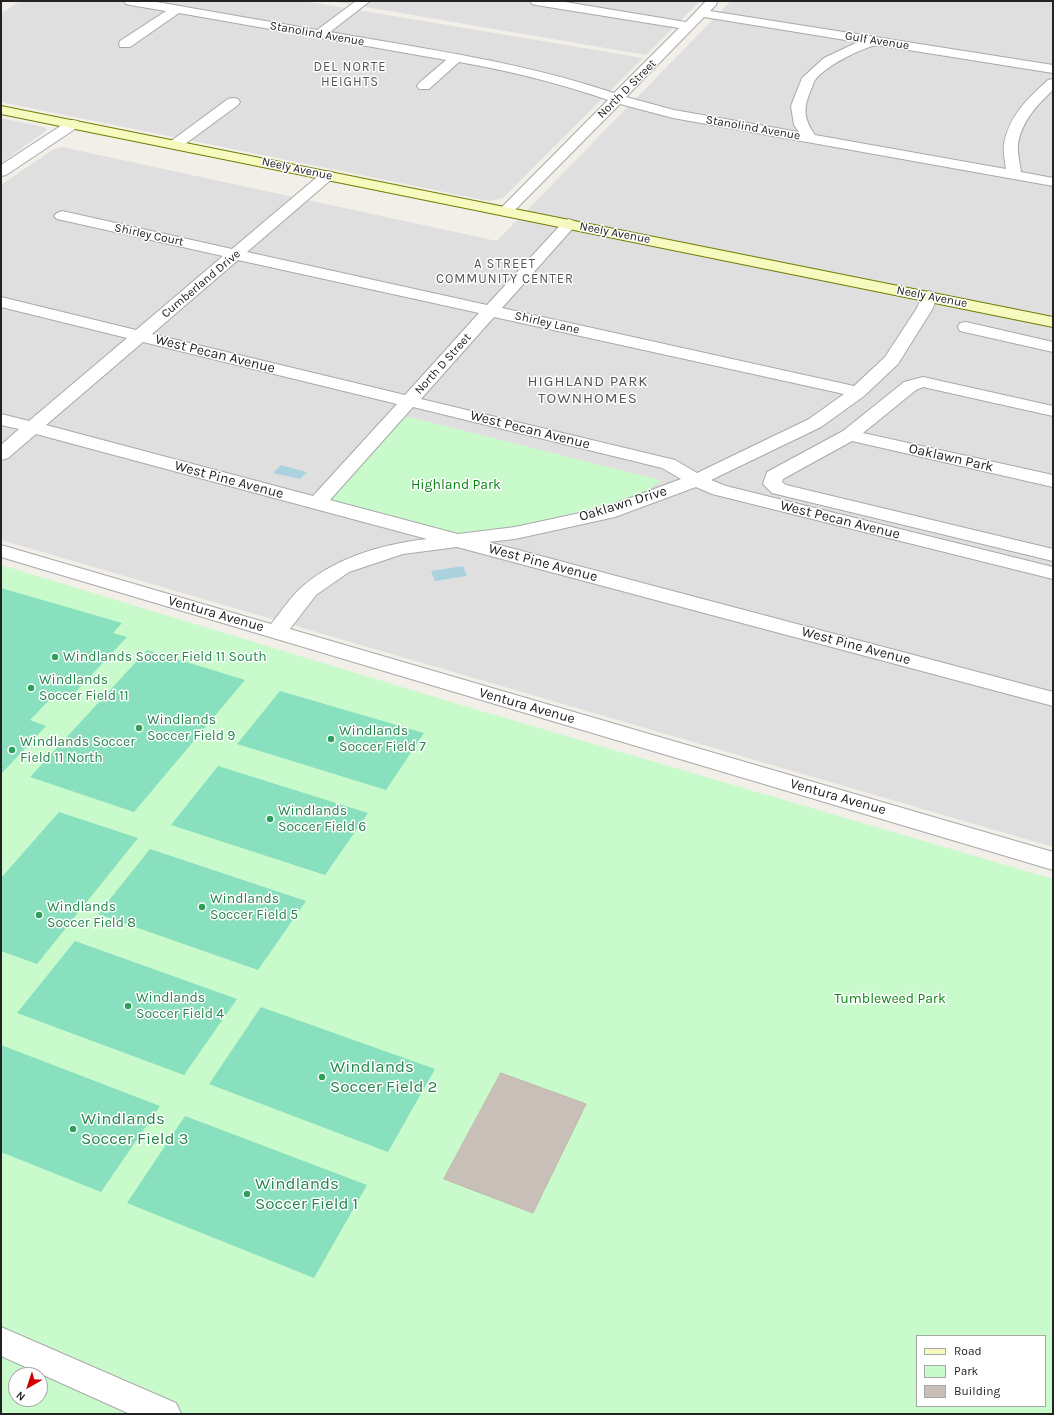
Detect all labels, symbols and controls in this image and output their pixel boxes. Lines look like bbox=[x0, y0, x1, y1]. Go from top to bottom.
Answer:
street label: Stanolind Avenue bbox=[269, 19, 365, 49]
street label: Gulf Avenue bbox=[844, 29, 910, 53]
street label: North D Street bbox=[595, 57, 659, 121]
district label: DEL NORTE HEIGHTS bbox=[313, 59, 387, 90]
street label: Stanolind Avenue bbox=[705, 113, 801, 143]
street label: Neely Avenue bbox=[260, 154, 334, 184]
street label: Neely Avenue bbox=[578, 219, 652, 247]
street label: Shirley Court bbox=[113, 221, 185, 249]
street label: Cumberland Drive bbox=[159, 247, 243, 321]
district label: A STREET COMMUNITY CENTER bbox=[436, 256, 574, 287]
street label: Neely Avenue bbox=[895, 283, 969, 311]
street label: Shirley Lane bbox=[513, 309, 581, 337]
street label: North D Street bbox=[412, 330, 474, 398]
street label: West Pecan Avenue bbox=[153, 331, 277, 377]
district label: HIGHLAND PARK TOWNHOMES bbox=[528, 373, 648, 408]
street label: West Pecan Avenue bbox=[468, 407, 592, 453]
street label: Oaklawn Park bbox=[907, 440, 995, 476]
street label: West Pine Avenue bbox=[173, 457, 285, 503]
park label: Highland Park bbox=[411, 477, 501, 493]
street label: Oaklawn Drive bbox=[577, 483, 669, 525]
street label: West Pecan Avenue bbox=[778, 497, 902, 543]
street label: West Pine Avenue bbox=[487, 540, 599, 586]
street label: Ventura Avenue bbox=[166, 592, 266, 636]
street label: West Pine Avenue bbox=[800, 623, 912, 669]
place label: Windlands Soccer Field 11 South bbox=[63, 649, 267, 665]
marker: Windlands Soccer Field 11 South bbox=[50, 652, 60, 662]
place label: Windlands Soccer Field 11 bbox=[39, 672, 129, 704]
marker: Windlands Soccer Field 11 bbox=[26, 683, 36, 693]
street label: Ventura Avenue bbox=[477, 684, 577, 728]
place label: Windlands Soccer Field 9 bbox=[147, 712, 235, 744]
marker: Windlands Soccer Field 9 bbox=[134, 723, 144, 733]
place label: Windlands Soccer Field 7 bbox=[339, 723, 426, 756]
place label: Windlands Soccer Field 11 North bbox=[20, 734, 135, 766]
marker: Windlands Soccer Field 7 bbox=[326, 734, 336, 744]
marker: Windlands Soccer Field 11 North bbox=[7, 745, 17, 755]
street label: Ventura Avenue bbox=[788, 775, 888, 819]
place label: Windlands Soccer Field 6 bbox=[278, 803, 366, 836]
marker: Windlands Soccer Field 6 bbox=[265, 814, 275, 824]
place label: Windlands Soccer Field 5 bbox=[210, 891, 298, 924]
place label: Windlands Soccer Field 8 bbox=[47, 899, 136, 932]
marker: Windlands Soccer Field 5 bbox=[197, 902, 207, 912]
marker: Windlands Soccer Field 8 bbox=[34, 910, 44, 920]
place label: Windlands Soccer Field 4 bbox=[136, 990, 224, 1022]
park label: Tumbleweed Park bbox=[834, 991, 946, 1007]
marker: Windlands Soccer Field 4 bbox=[123, 1001, 133, 1011]
place label: Windlands Soccer Field 2 bbox=[330, 1057, 437, 1097]
marker: Windlands Soccer Field 2 bbox=[317, 1072, 327, 1082]
place label: Windlands Soccer Field 3 bbox=[81, 1109, 189, 1149]
marker: Windlands Soccer Field 3 bbox=[68, 1124, 78, 1134]
place label: Windlands Soccer Field 1 bbox=[255, 1174, 358, 1214]
marker: Windlands Soccer Field 1 bbox=[242, 1189, 252, 1199]
legend bbox=[916, 1335, 1046, 1407]
text: Road bbox=[954, 1344, 982, 1358]
text: Park bbox=[954, 1364, 978, 1378]
north arrow bbox=[8, 1367, 48, 1407]
text: Building bbox=[954, 1384, 1000, 1398]
text: N bbox=[14, 1388, 28, 1403]

